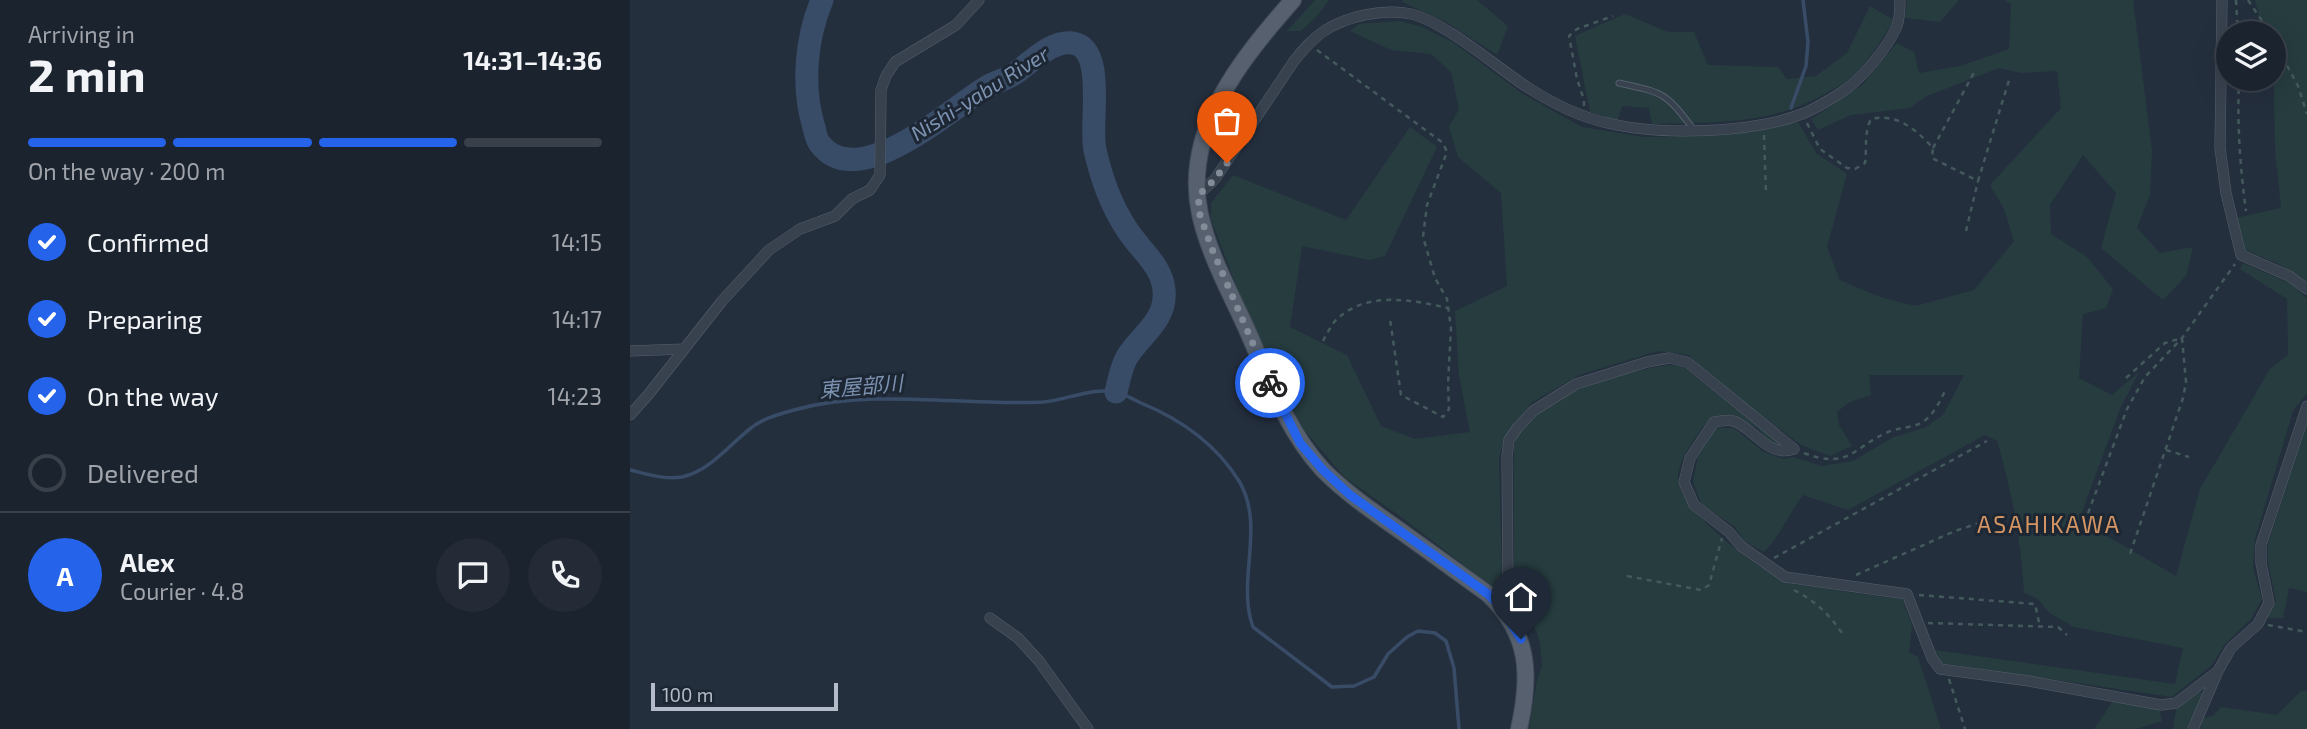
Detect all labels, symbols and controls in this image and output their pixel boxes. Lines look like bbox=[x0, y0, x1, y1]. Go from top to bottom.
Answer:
text: Arriving in bbox=[28, 20, 135, 48]
map controls bbox=[2216, 21, 2286, 91]
button: layers bbox=[2216, 21, 2286, 91]
water label: Nishi-yabu River bbox=[906, 40, 1054, 146]
text: 14:31–14:36 bbox=[463, 44, 602, 75]
text: 2 min bbox=[28, 46, 146, 101]
pin bbox=[1197, 91, 1257, 163]
icon: bag bbox=[1208, 102, 1246, 140]
text: On the way · 200 m bbox=[28, 157, 225, 185]
icon: check bbox=[28, 223, 66, 261]
text: Confirmed bbox=[87, 226, 210, 257]
text: 14:15 bbox=[552, 228, 602, 256]
icon: check bbox=[28, 300, 66, 338]
text: Preparing bbox=[87, 303, 202, 334]
text: 14:17 bbox=[552, 305, 602, 333]
courier bbox=[1235, 348, 1305, 418]
icon: bike bbox=[1251, 364, 1289, 402]
water label: 東屋部川 bbox=[818, 369, 906, 402]
icon: check bbox=[28, 377, 66, 415]
text: On the way bbox=[87, 380, 218, 411]
text: 14:23 bbox=[548, 382, 602, 410]
text: Delivered bbox=[87, 457, 199, 488]
district label: ASAHIKAWA bbox=[1977, 510, 2121, 538]
button: chat bbox=[436, 538, 510, 612]
button: phone bbox=[528, 538, 602, 612]
text: Alex bbox=[120, 546, 175, 577]
text: A bbox=[57, 560, 73, 591]
pin bbox=[1491, 567, 1551, 639]
text: Courier · 4.8 bbox=[120, 577, 244, 605]
icon: home bbox=[1502, 578, 1540, 616]
scale bar bbox=[651, 680, 838, 712]
text: 100 m bbox=[662, 683, 713, 706]

